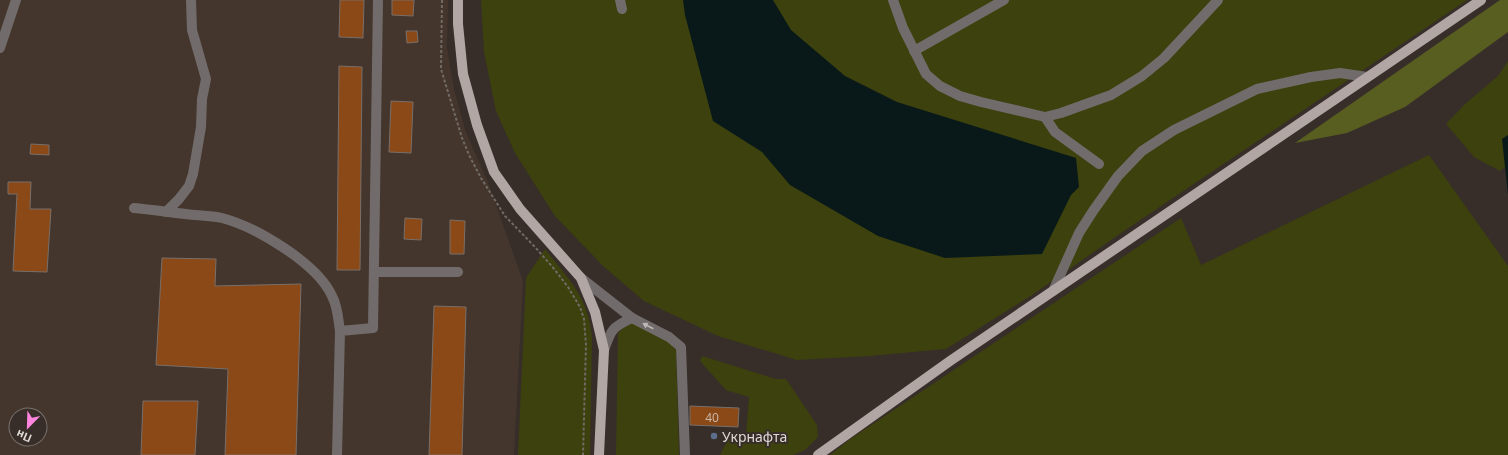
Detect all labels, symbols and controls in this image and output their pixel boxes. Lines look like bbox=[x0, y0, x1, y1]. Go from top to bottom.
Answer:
one-way arrow bbox=[642, 323, 654, 329]
north arrow bbox=[8, 407, 48, 447]
house number: 40 bbox=[705, 409, 719, 426]
text: Пн bbox=[14, 427, 34, 447]
place label: Укрнафта bbox=[722, 427, 787, 446]
marker: Укрнафта bbox=[709, 431, 719, 441]

